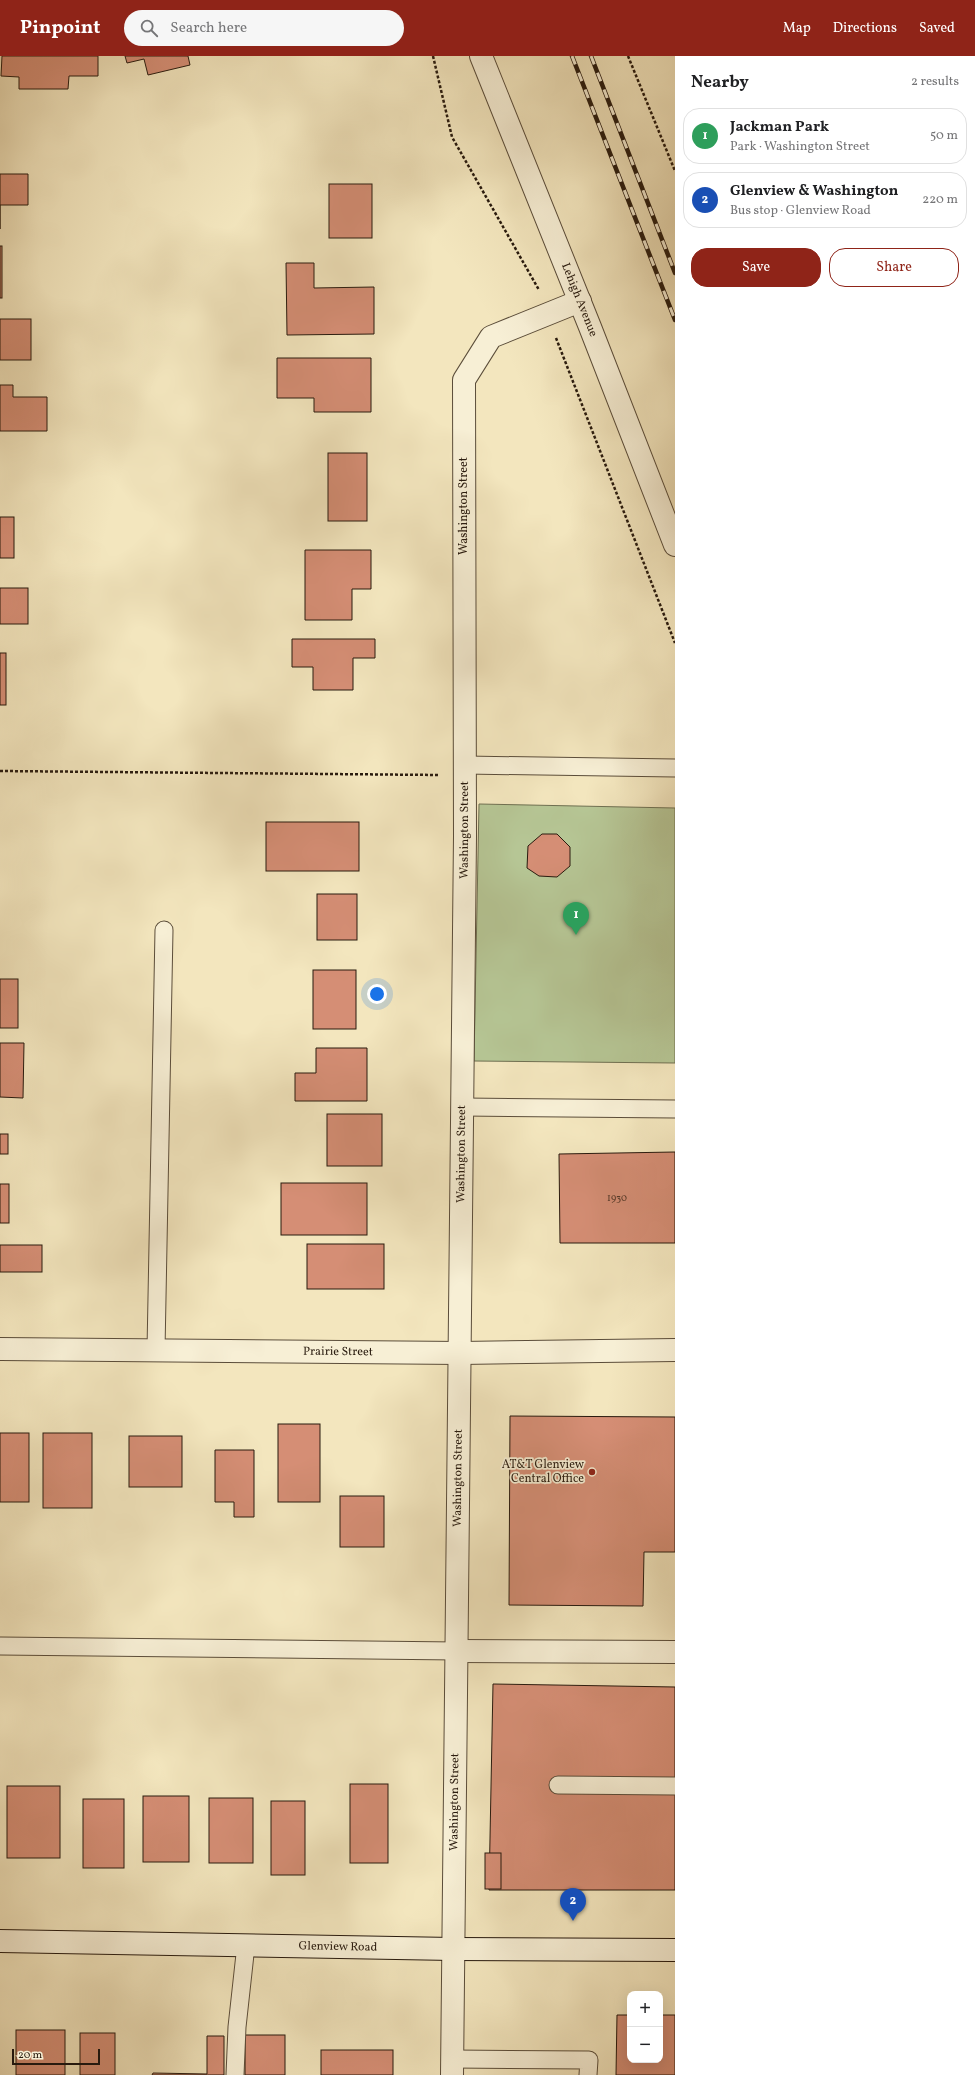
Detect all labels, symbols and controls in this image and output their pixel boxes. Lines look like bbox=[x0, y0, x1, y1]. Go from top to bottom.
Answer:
search box bbox=[124, 10, 404, 46]
text: Pinpoint bbox=[20, 15, 100, 41]
icon: search bbox=[138, 17, 160, 39]
text: Search here bbox=[170, 18, 247, 39]
text: Map bbox=[783, 19, 811, 38]
text: Directions bbox=[833, 19, 897, 38]
text: Saved bbox=[919, 19, 955, 38]
text: Nearby bbox=[691, 71, 749, 94]
text: 2 results bbox=[911, 73, 959, 91]
text: Jackman Park bbox=[730, 117, 829, 138]
text: 1 bbox=[702, 127, 708, 145]
text: 50 m bbox=[930, 127, 958, 145]
text: Park · Washington Street bbox=[730, 138, 870, 156]
text: Glenview & Washington bbox=[730, 181, 899, 202]
text: 2 bbox=[702, 191, 708, 209]
text: 220 m bbox=[922, 191, 958, 209]
text: Bus stop · Glenview Road bbox=[730, 202, 871, 220]
button: Save bbox=[691, 248, 821, 287]
button: Share bbox=[829, 248, 959, 287]
street label: Lehigh Avenue bbox=[557, 261, 601, 340]
street label: Washington Street bbox=[456, 457, 472, 555]
street label: Washington Street bbox=[457, 781, 473, 879]
pin: 1 bbox=[563, 902, 589, 935]
your location bbox=[367, 984, 387, 1004]
street label: Washington Street bbox=[453, 1105, 470, 1203]
house number: 1930 bbox=[607, 1191, 627, 1205]
street label: Prairie Street bbox=[303, 1344, 373, 1360]
street label: Washington Street bbox=[450, 1429, 467, 1527]
place label: AT&T Glenview Central Office bbox=[502, 1457, 585, 1487]
marker: AT&T Glenview Central Office bbox=[587, 1467, 597, 1477]
street label: Washington Street bbox=[446, 1753, 463, 1851]
pin: 2 bbox=[560, 1888, 586, 1921]
street label: Glenview Road bbox=[298, 1938, 378, 1956]
map controls bbox=[627, 1991, 663, 2063]
button: + bbox=[627, 1991, 663, 2027]
button: − bbox=[627, 2027, 663, 2063]
scale bar bbox=[12, 2047, 100, 2066]
text: 20 m bbox=[18, 2048, 42, 2063]

